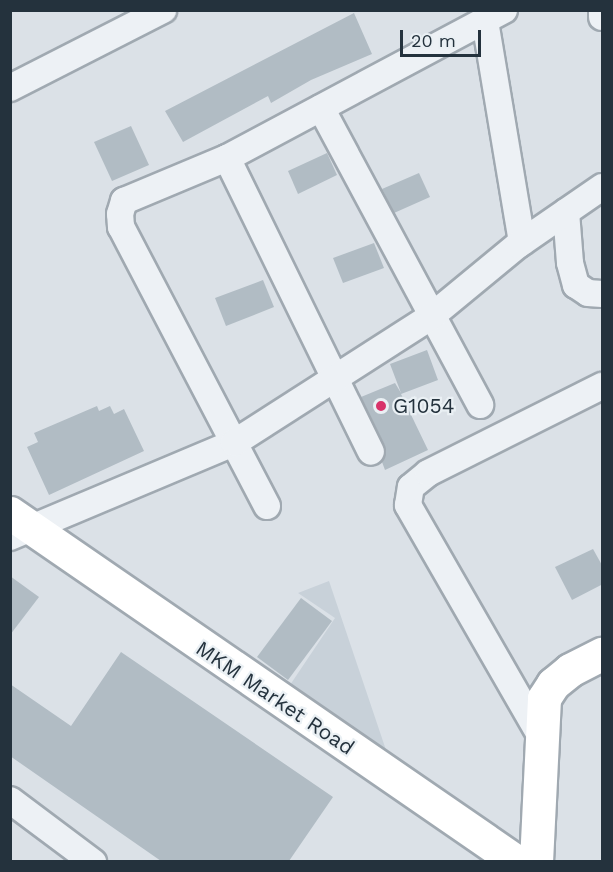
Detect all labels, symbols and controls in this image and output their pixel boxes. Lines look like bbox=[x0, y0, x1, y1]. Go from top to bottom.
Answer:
scale bar bbox=[403, 18, 484, 56]
text: 20 m bbox=[411, 30, 456, 51]
place label: G1054 bbox=[393, 393, 455, 419]
marker: G1054 bbox=[374, 399, 388, 413]
street label: MKM Market Road bbox=[191, 636, 359, 760]

